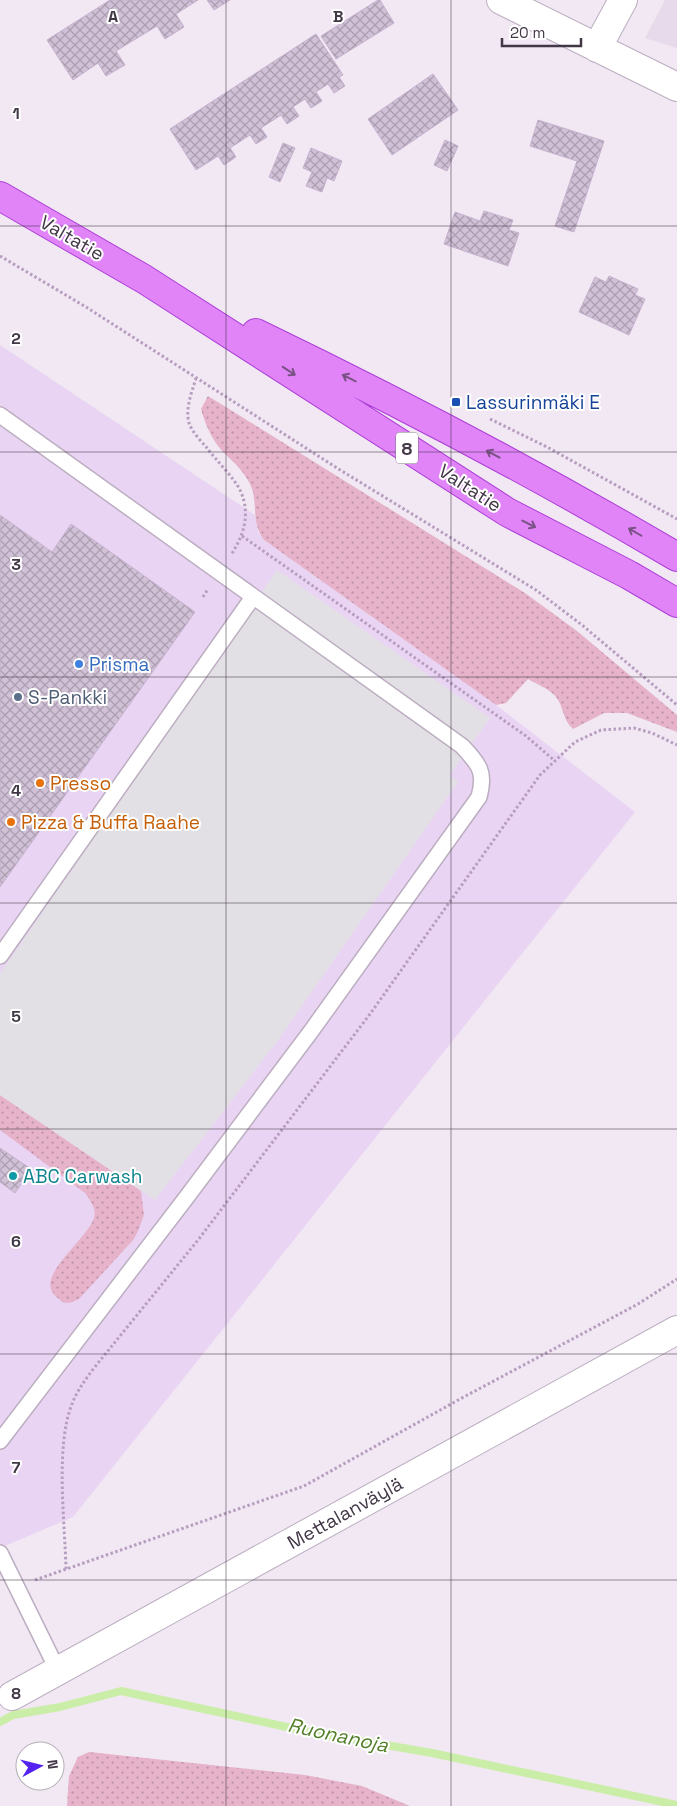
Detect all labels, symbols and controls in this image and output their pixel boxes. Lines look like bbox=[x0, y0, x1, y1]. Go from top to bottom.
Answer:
text: A bbox=[108, 6, 118, 27]
text: B bbox=[333, 6, 343, 27]
scale bar bbox=[502, 15, 581, 47]
text: 20 m bbox=[510, 23, 545, 42]
text: 1 bbox=[12, 103, 20, 124]
street label: Valtatie bbox=[35, 210, 109, 266]
text: 2 bbox=[11, 328, 21, 349]
one-way arrow bbox=[281, 367, 295, 377]
one-way arrow bbox=[342, 373, 357, 382]
place label: Lassurinmäki E bbox=[466, 390, 600, 415]
marker: Lassurinmäki E bbox=[450, 396, 462, 408]
road number: 8 bbox=[396, 432, 418, 463]
one-way arrow bbox=[485, 449, 500, 459]
street label: Valtatie bbox=[434, 458, 506, 518]
one-way arrow bbox=[522, 519, 537, 529]
one-way arrow bbox=[627, 527, 642, 537]
text: 3 bbox=[11, 554, 21, 575]
place label: Prisma bbox=[89, 652, 150, 677]
marker: Prisma bbox=[73, 658, 85, 670]
place label: S-Pankki bbox=[28, 685, 107, 710]
marker: S-Pankki bbox=[12, 691, 24, 703]
place label: Presso bbox=[50, 771, 111, 796]
marker: Presso bbox=[34, 777, 46, 789]
text: 4 bbox=[11, 780, 21, 801]
place label: Pizza & Buffa Raahe bbox=[21, 810, 200, 835]
marker: Pizza & Buffa Raahe bbox=[5, 816, 17, 828]
text: 5 bbox=[11, 1006, 21, 1027]
place label: ABC Carwash bbox=[23, 1164, 142, 1189]
marker: ABC Carwash bbox=[7, 1170, 19, 1182]
text: 6 bbox=[11, 1231, 21, 1252]
text: 7 bbox=[12, 1457, 21, 1478]
street label: Mettalanväylä bbox=[283, 1471, 407, 1555]
text: 8 bbox=[11, 1683, 21, 1704]
water label: Ruonanoja bbox=[285, 1712, 391, 1758]
north arrow bbox=[15, 1741, 65, 1791]
text: N bbox=[43, 1759, 62, 1770]

